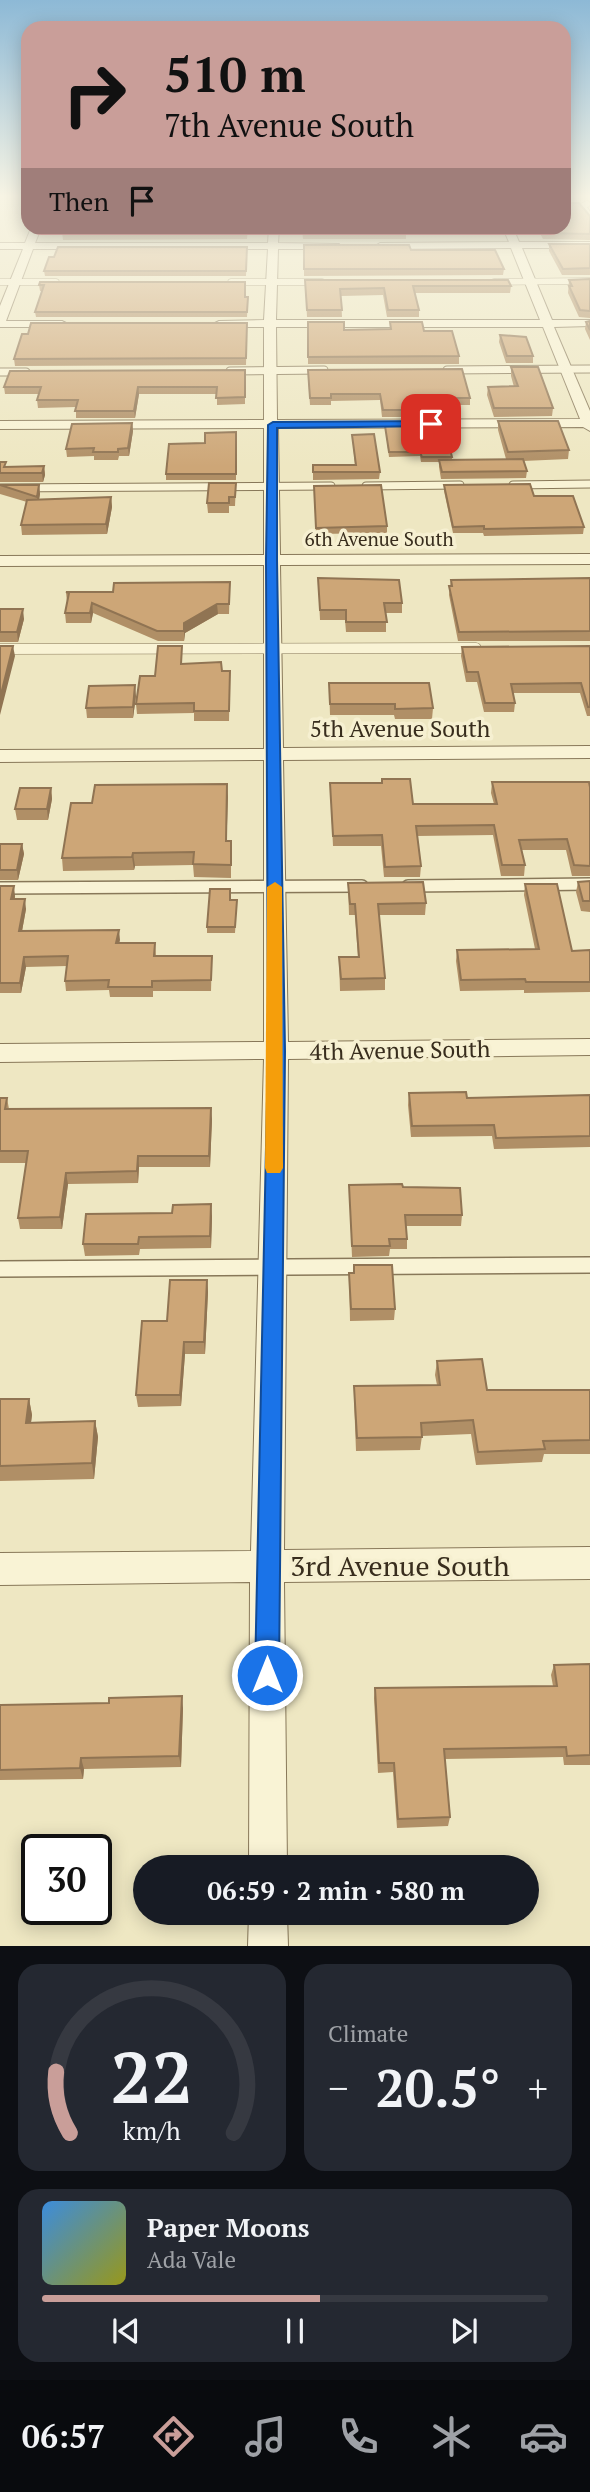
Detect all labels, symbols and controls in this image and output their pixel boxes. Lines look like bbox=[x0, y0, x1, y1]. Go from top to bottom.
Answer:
text: 510 m bbox=[164, 41, 306, 106]
icon: right bbox=[49, 49, 140, 140]
text: 7th Avenue South bbox=[164, 104, 414, 146]
icon: arrive bbox=[123, 182, 161, 220]
text: Then bbox=[49, 184, 109, 218]
pin bbox=[401, 394, 461, 454]
icon: arrive bbox=[412, 405, 450, 443]
street label: 6th Avenue South bbox=[304, 526, 454, 551]
street label: 5th Avenue South bbox=[310, 713, 491, 744]
street label: 4th Avenue South bbox=[309, 1033, 491, 1067]
street label: 3rd Avenue South bbox=[290, 1547, 510, 1584]
position arrow bbox=[230, 1638, 304, 1712]
speed limit sign: 30 bbox=[21, 1834, 112, 1925]
text: 06:59 · 2 min · 580 m bbox=[207, 1873, 465, 1907]
text: Climate bbox=[328, 2018, 408, 2049]
text: 22 bbox=[111, 2028, 193, 2125]
text: 20.5° bbox=[375, 2053, 501, 2122]
text: − bbox=[328, 2063, 348, 2113]
text: + bbox=[528, 2063, 548, 2113]
text: km/h bbox=[123, 2114, 181, 2147]
text: Paper Moons bbox=[147, 2210, 310, 2244]
text: Ada Vale bbox=[147, 2244, 236, 2275]
icon: previous bbox=[107, 2312, 145, 2350]
icon: pause bbox=[276, 2312, 314, 2350]
icon: next bbox=[445, 2312, 483, 2350]
icon: directions bbox=[149, 2412, 198, 2461]
icon: music bbox=[241, 2412, 290, 2461]
icon: phone bbox=[334, 2412, 383, 2461]
icon: climate bbox=[427, 2412, 476, 2461]
icon: car bbox=[519, 2412, 568, 2461]
text: 06:57 bbox=[22, 2415, 105, 2457]

